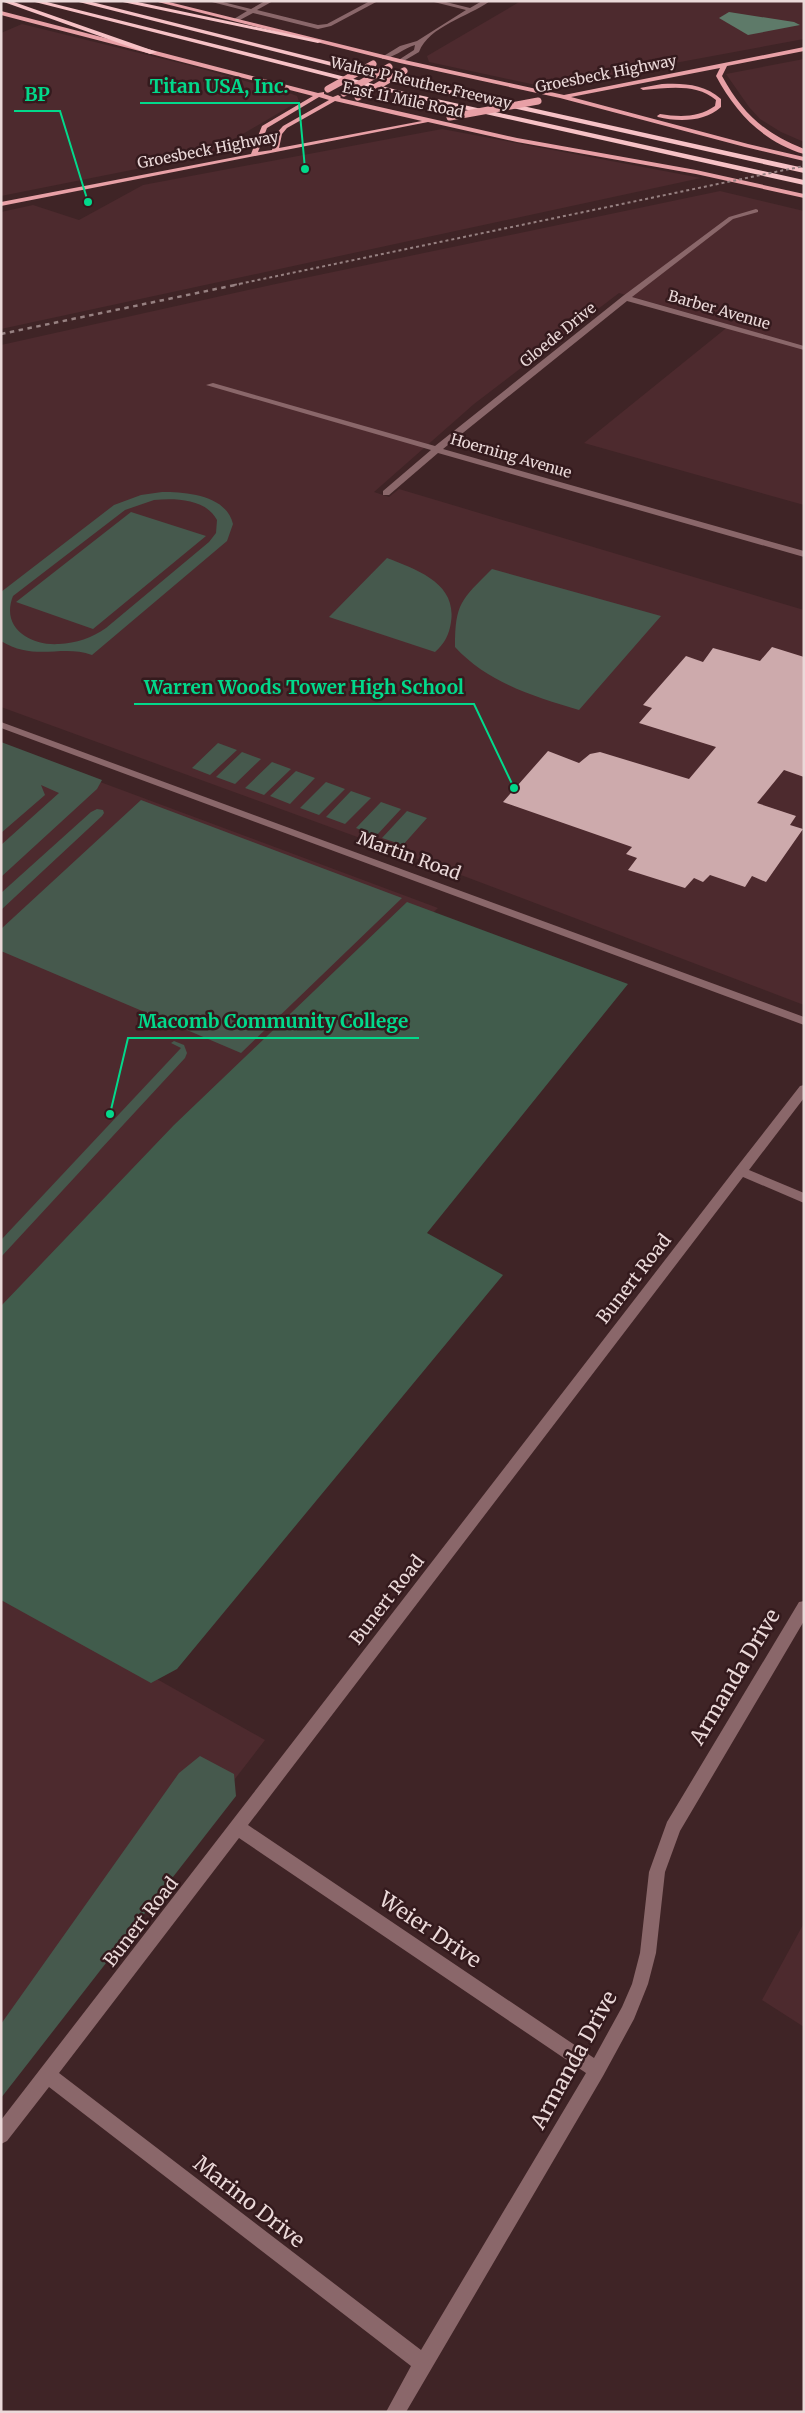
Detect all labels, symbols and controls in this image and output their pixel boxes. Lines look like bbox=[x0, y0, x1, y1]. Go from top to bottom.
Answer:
street label: Groesbeck Highway bbox=[534, 50, 678, 97]
street label: Walter P Reuther Freeway bbox=[328, 52, 514, 113]
callout: Titan USA, Inc. bbox=[140, 69, 299, 103]
text: Titan USA, Inc. bbox=[149, 74, 289, 98]
callout: BP bbox=[14, 77, 60, 111]
street label: East 11 Mile Road bbox=[341, 77, 466, 122]
text: BP bbox=[24, 82, 50, 106]
street label: Groesbeck Highway bbox=[136, 126, 280, 173]
street label: Barber Avenue bbox=[666, 286, 772, 333]
street label: Gloede Drive bbox=[516, 298, 600, 371]
street label: Hoerning Avenue bbox=[448, 429, 574, 482]
callout: Warren Woods Tower High School bbox=[134, 670, 474, 704]
text: Warren Woods Tower High School bbox=[143, 675, 464, 699]
street label: Martin Road bbox=[354, 826, 464, 885]
callout: Macomb Community College bbox=[128, 1004, 419, 1038]
text: Macomb Community College bbox=[138, 1009, 408, 1033]
street label: Bunert Road bbox=[591, 1229, 676, 1328]
street label: Bunert Road bbox=[344, 1550, 429, 1649]
street label: Armanda Drive bbox=[683, 1604, 786, 1751]
street label: Bunert Road bbox=[98, 1872, 183, 1971]
street label: Weier Drive bbox=[373, 1885, 487, 1974]
street label: Armanda Drive bbox=[524, 1986, 623, 2135]
street label: Marino Drive bbox=[188, 2150, 310, 2254]

